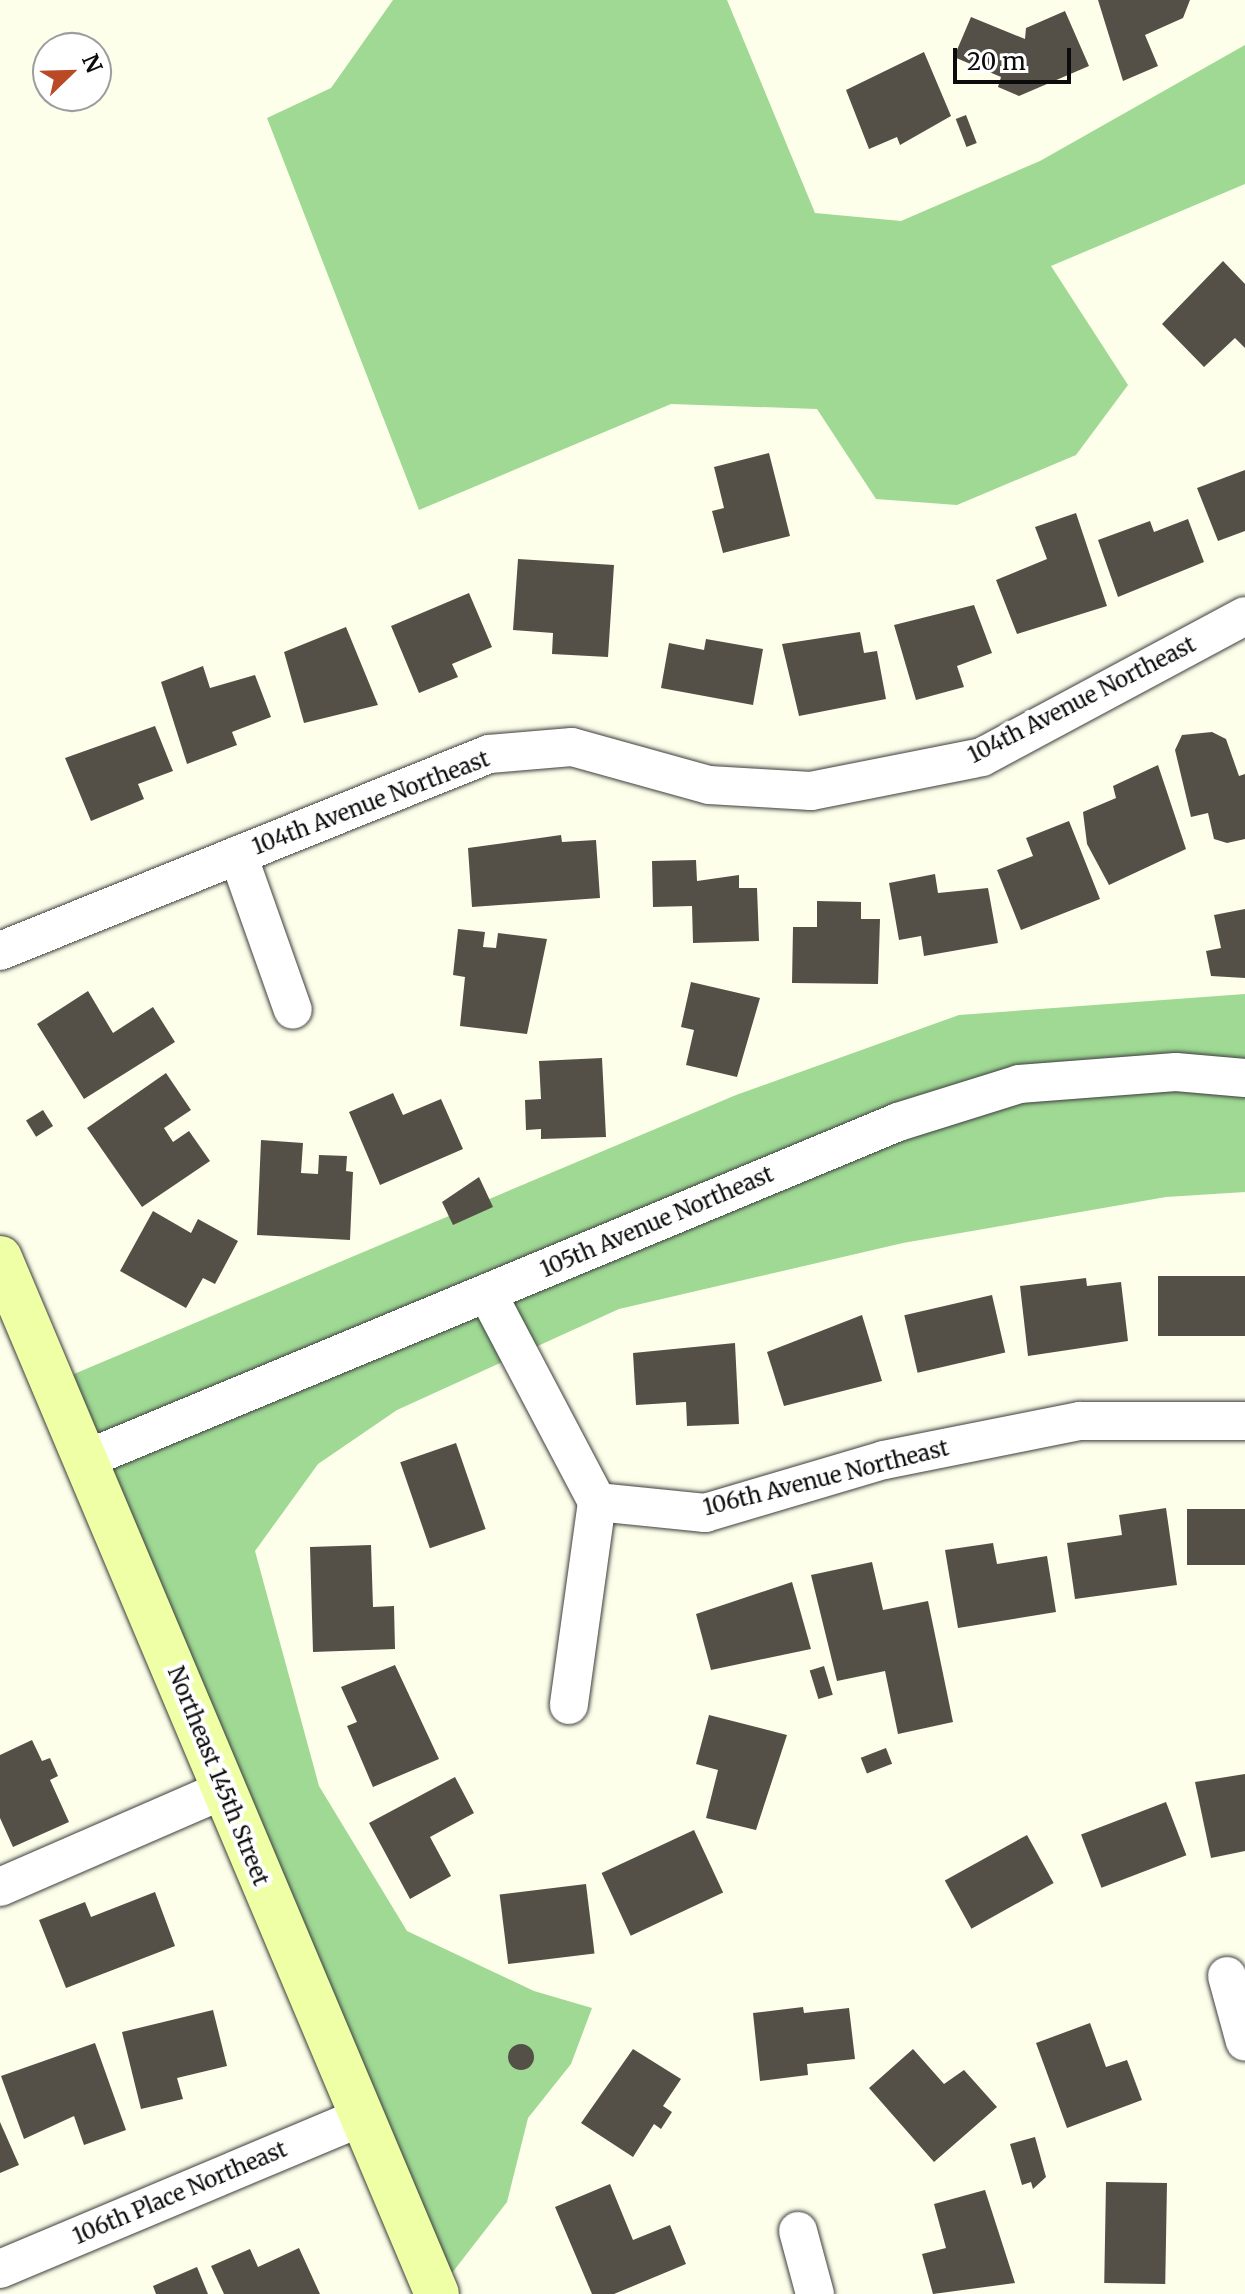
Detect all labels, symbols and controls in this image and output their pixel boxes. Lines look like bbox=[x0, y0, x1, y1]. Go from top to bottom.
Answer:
north arrow bbox=[32, 32, 112, 112]
scale bar bbox=[957, 32, 1075, 82]
text: 20 m bbox=[967, 46, 1026, 77]
text: N bbox=[76, 50, 109, 77]
street label: 104th Avenue Northeast bbox=[964, 631, 1200, 769]
street label: 104th Avenue Northeast bbox=[249, 746, 493, 860]
street label: 105th Avenue Northeast bbox=[537, 1161, 777, 1283]
street label: 106th Avenue Northeast bbox=[701, 1435, 951, 1521]
street label: Northeast 145th Street bbox=[162, 1663, 274, 1889]
street label: 106th Place Northeast bbox=[69, 2136, 291, 2250]

